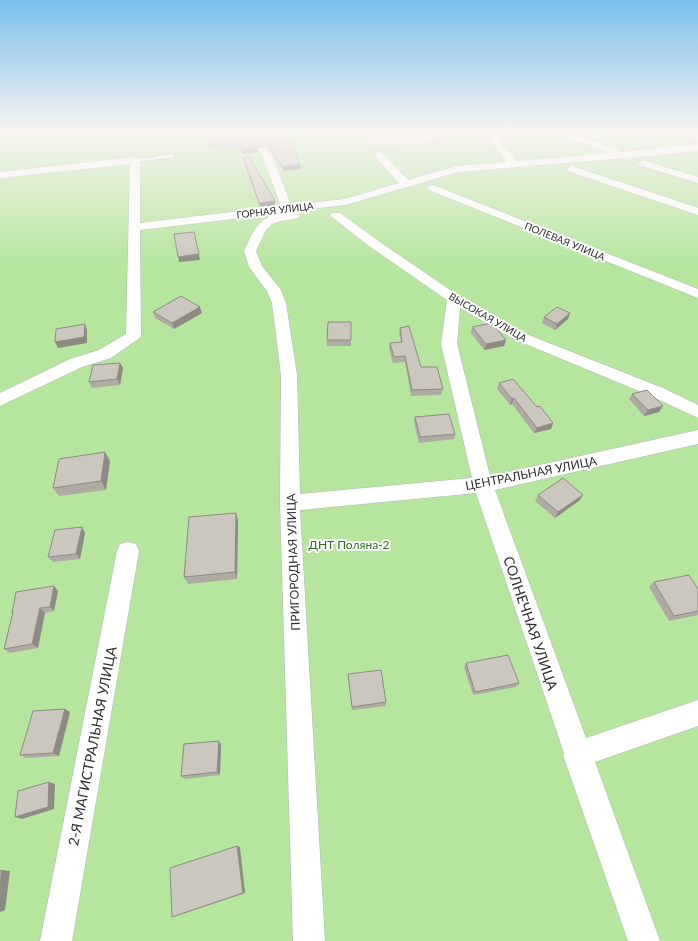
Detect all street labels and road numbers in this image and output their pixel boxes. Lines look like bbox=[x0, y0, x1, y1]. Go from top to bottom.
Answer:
street label: ГОРНАЯ УЛИЦА bbox=[236, 199, 315, 221]
street label: ПОЛЕВАЯ УЛИЦА bbox=[523, 219, 607, 263]
street label: ВЫСОКАЯ УЛИЦА bbox=[447, 290, 529, 344]
street label: ЦЕНТРАЛЬНАЯ УЛИЦА bbox=[464, 453, 599, 493]
street label: ПРИГОРОДНАЯ УЛИЦА bbox=[283, 492, 303, 631]
street label: СОЛНЕЧНАЯ УЛИЦА bbox=[500, 554, 562, 693]
street label: 2-Я МАГИСТРАЛЬНАЯ УЛИЦА bbox=[64, 644, 120, 847]

